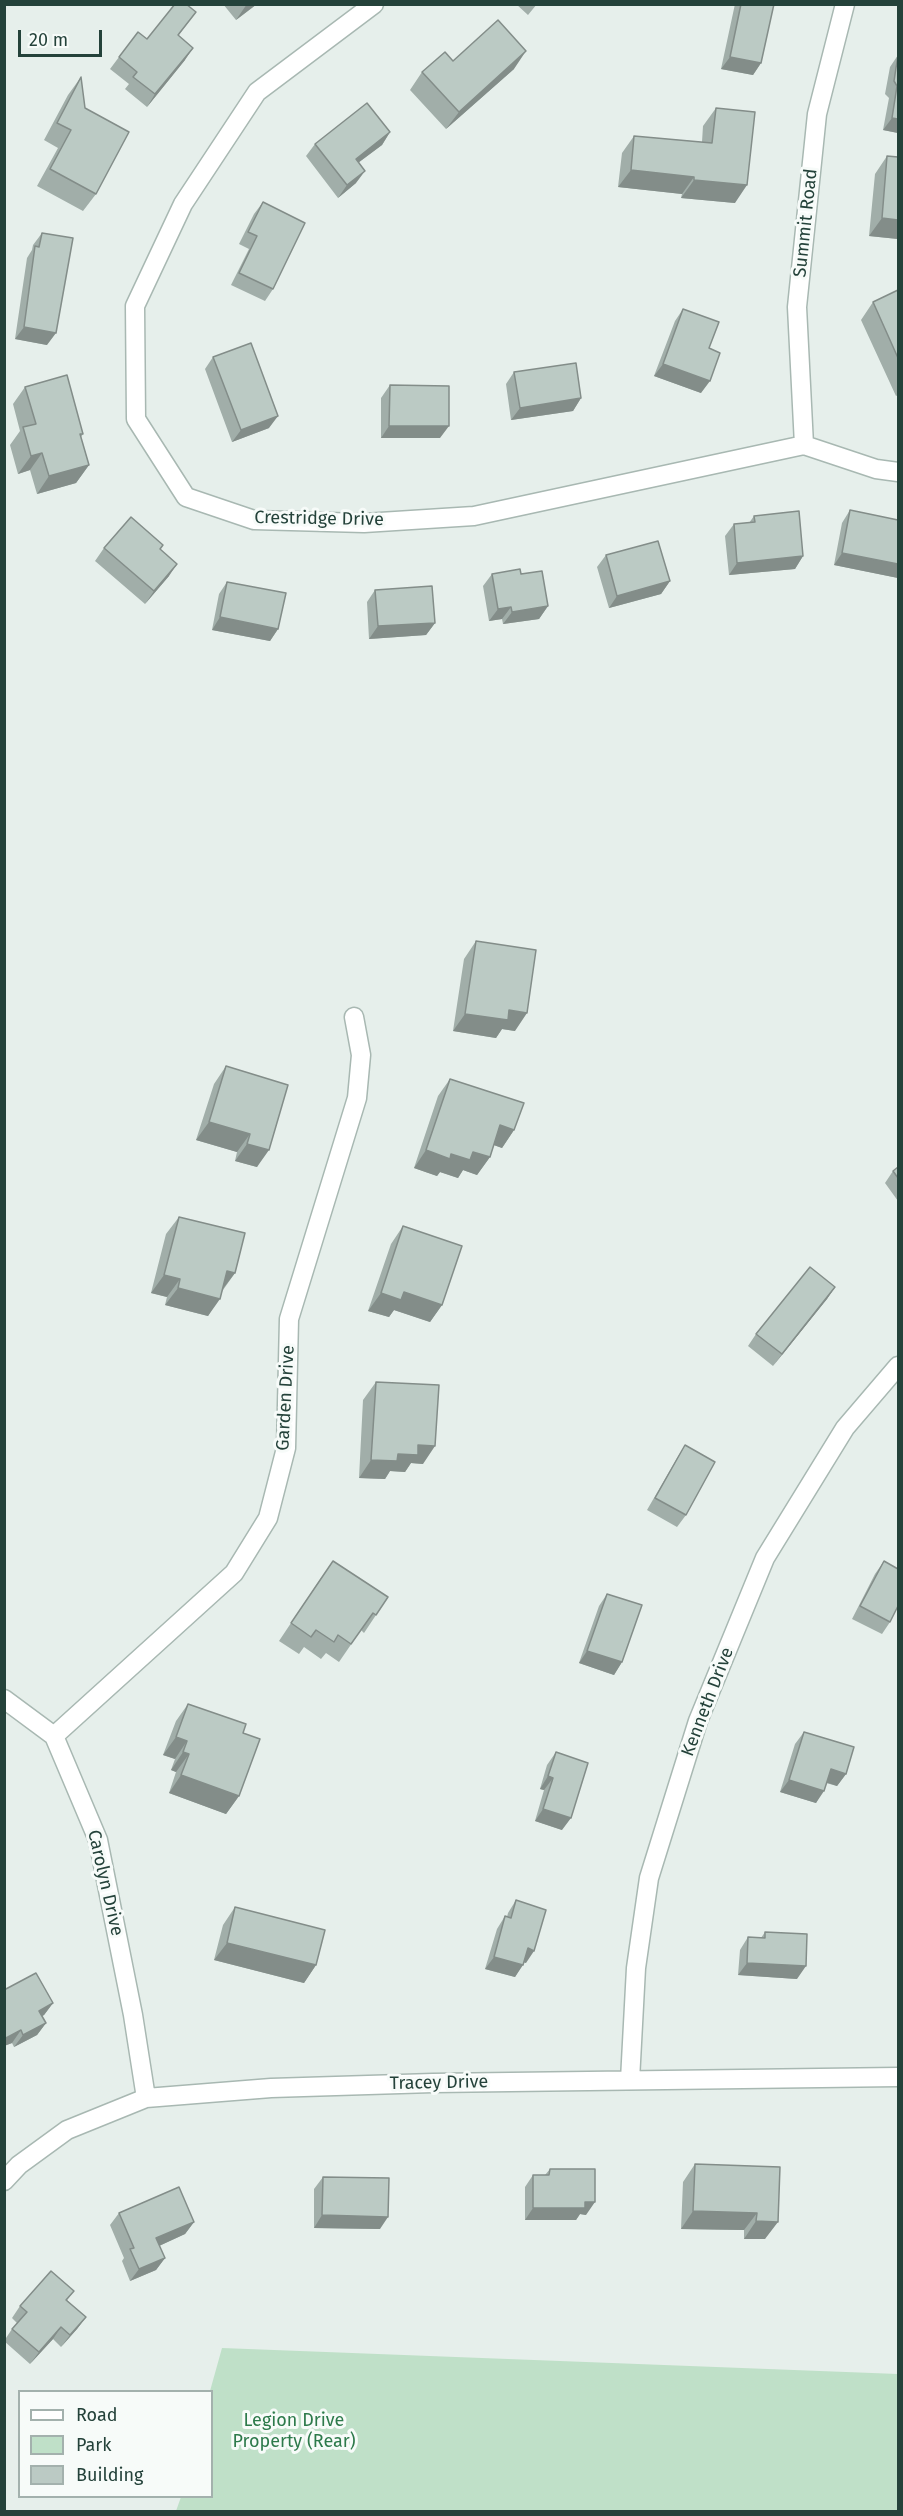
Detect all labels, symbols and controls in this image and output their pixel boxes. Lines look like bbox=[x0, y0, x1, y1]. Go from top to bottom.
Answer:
scale bar bbox=[21, 18, 105, 56]
text: 20 m bbox=[29, 29, 68, 51]
street label: Summit Road bbox=[790, 168, 822, 278]
street label: Crestridge Drive bbox=[254, 507, 384, 531]
street label: Garden Drive bbox=[272, 1345, 300, 1451]
street label: Kenneth Drive bbox=[677, 1644, 739, 1760]
street label: Carolyn Drive bbox=[82, 1828, 128, 1938]
street label: Tracey Drive bbox=[389, 2071, 489, 2095]
legend bbox=[18, 2390, 213, 2498]
text: Road bbox=[76, 2404, 118, 2426]
park label: Legion Drive Property (Rear) bbox=[232, 2410, 356, 2452]
text: Park bbox=[76, 2434, 111, 2456]
text: Building bbox=[76, 2464, 143, 2486]

